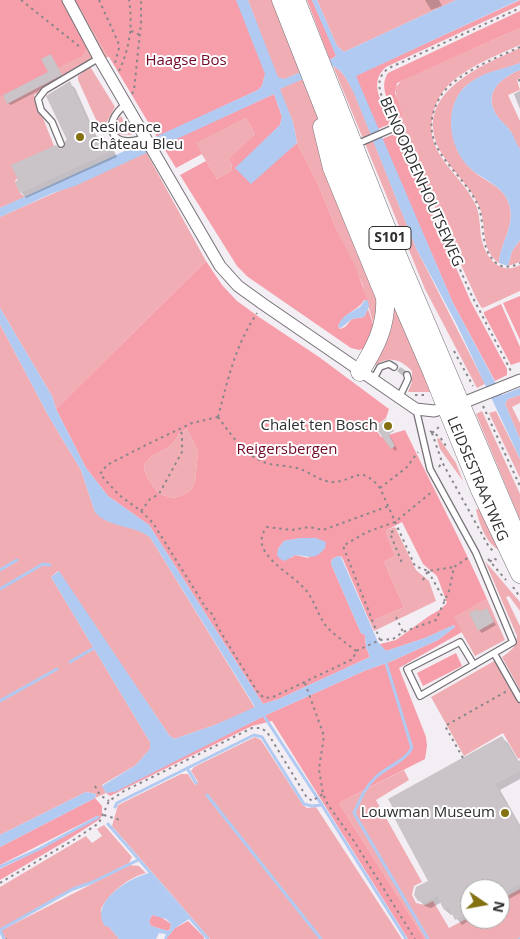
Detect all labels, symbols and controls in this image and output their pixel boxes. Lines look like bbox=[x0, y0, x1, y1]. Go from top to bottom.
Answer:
park label: Haagse Bos bbox=[145, 52, 227, 70]
street label: BENOORDENHOUTSEWEG bbox=[375, 94, 467, 270]
place label: Residence Château Bleu bbox=[90, 119, 183, 154]
marker: Residence Château Bleu bbox=[74, 131, 86, 143]
road number: S101 bbox=[369, 227, 411, 250]
street label: LEIDSESTRAATWEG bbox=[443, 414, 511, 544]
place label: Chalet ten Bosch bbox=[260, 417, 378, 435]
marker: Chalet ten Bosch bbox=[382, 420, 394, 432]
park label: Reigersbergen bbox=[237, 441, 337, 459]
place label: Louwman Museum bbox=[361, 804, 495, 822]
marker: Louwman Museum bbox=[499, 807, 511, 819]
north arrow bbox=[460, 879, 510, 929]
text: N bbox=[489, 899, 510, 915]

